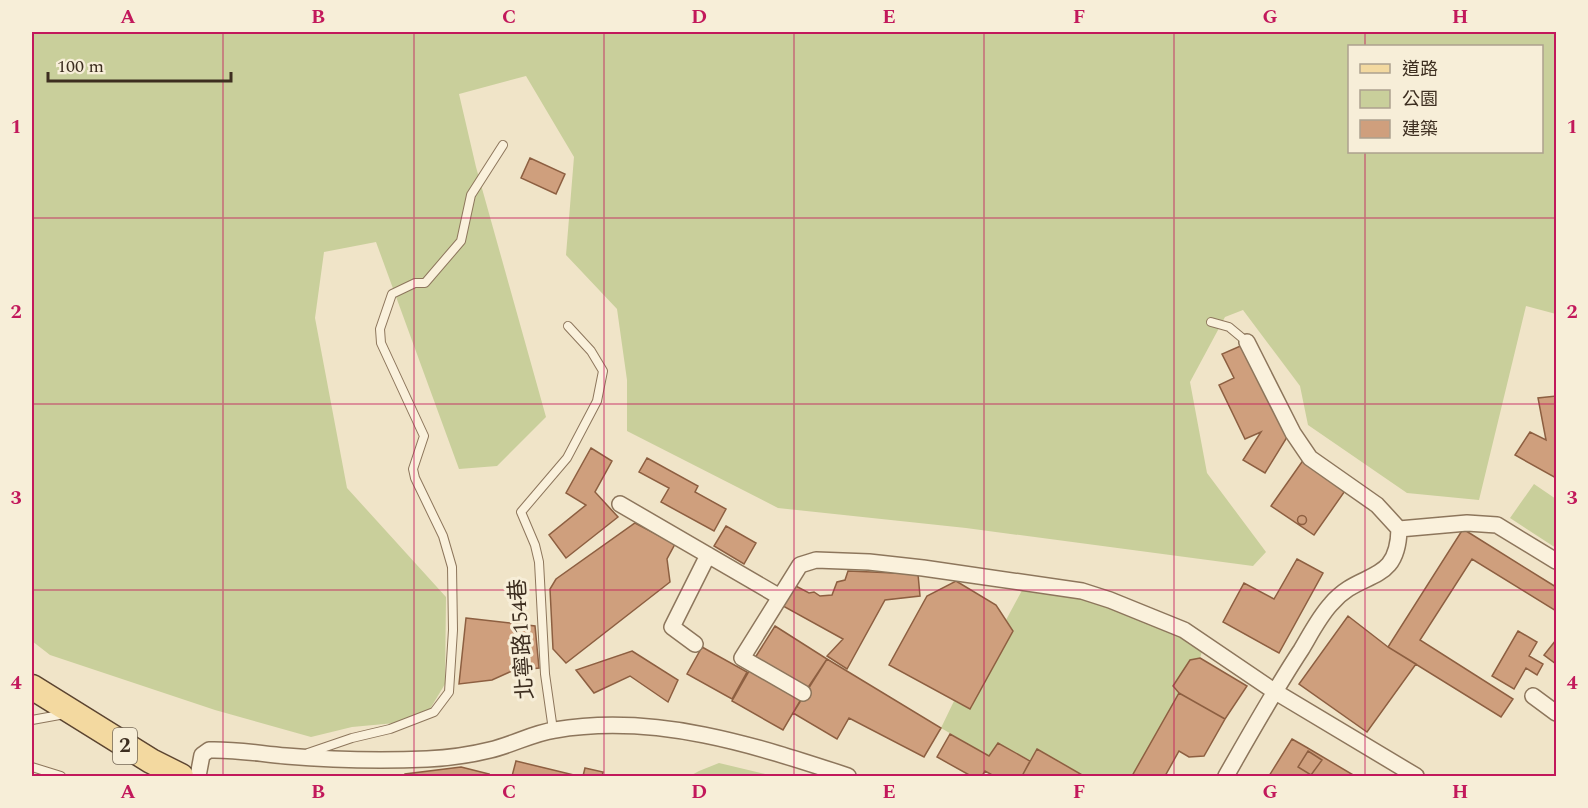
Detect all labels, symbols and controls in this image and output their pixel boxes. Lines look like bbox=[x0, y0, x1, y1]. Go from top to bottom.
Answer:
text: A bbox=[120, 2, 136, 32]
text: B bbox=[311, 2, 325, 32]
text: C bbox=[502, 2, 516, 32]
text: D bbox=[691, 2, 707, 32]
text: E bbox=[882, 2, 896, 32]
text: F bbox=[1073, 2, 1085, 32]
text: G bbox=[1262, 2, 1278, 32]
text: H bbox=[1452, 2, 1468, 32]
scale bar bbox=[48, 45, 231, 83]
legend bbox=[1348, 45, 1543, 153]
text: 100 m bbox=[57, 53, 104, 80]
text: 道路 bbox=[1402, 56, 1438, 83]
text: 公園 bbox=[1402, 86, 1438, 113]
text: 1 bbox=[10, 112, 22, 142]
text: 1 bbox=[1566, 112, 1578, 142]
text: 建築 bbox=[1402, 116, 1438, 143]
text: 2 bbox=[10, 297, 22, 327]
text: 2 bbox=[1566, 297, 1578, 327]
text: 3 bbox=[10, 483, 22, 513]
text: 3 bbox=[1566, 483, 1578, 513]
street label: 北寧路154巷 bbox=[501, 577, 543, 701]
text: 4 bbox=[10, 668, 22, 698]
text: 4 bbox=[1566, 668, 1578, 698]
road number: 2 bbox=[113, 728, 137, 764]
text: A bbox=[120, 777, 136, 807]
text: B bbox=[311, 777, 325, 807]
text: C bbox=[502, 777, 516, 807]
text: D bbox=[691, 777, 707, 807]
text: E bbox=[882, 777, 896, 807]
text: F bbox=[1073, 777, 1085, 807]
text: G bbox=[1262, 777, 1278, 807]
text: H bbox=[1452, 777, 1468, 807]

